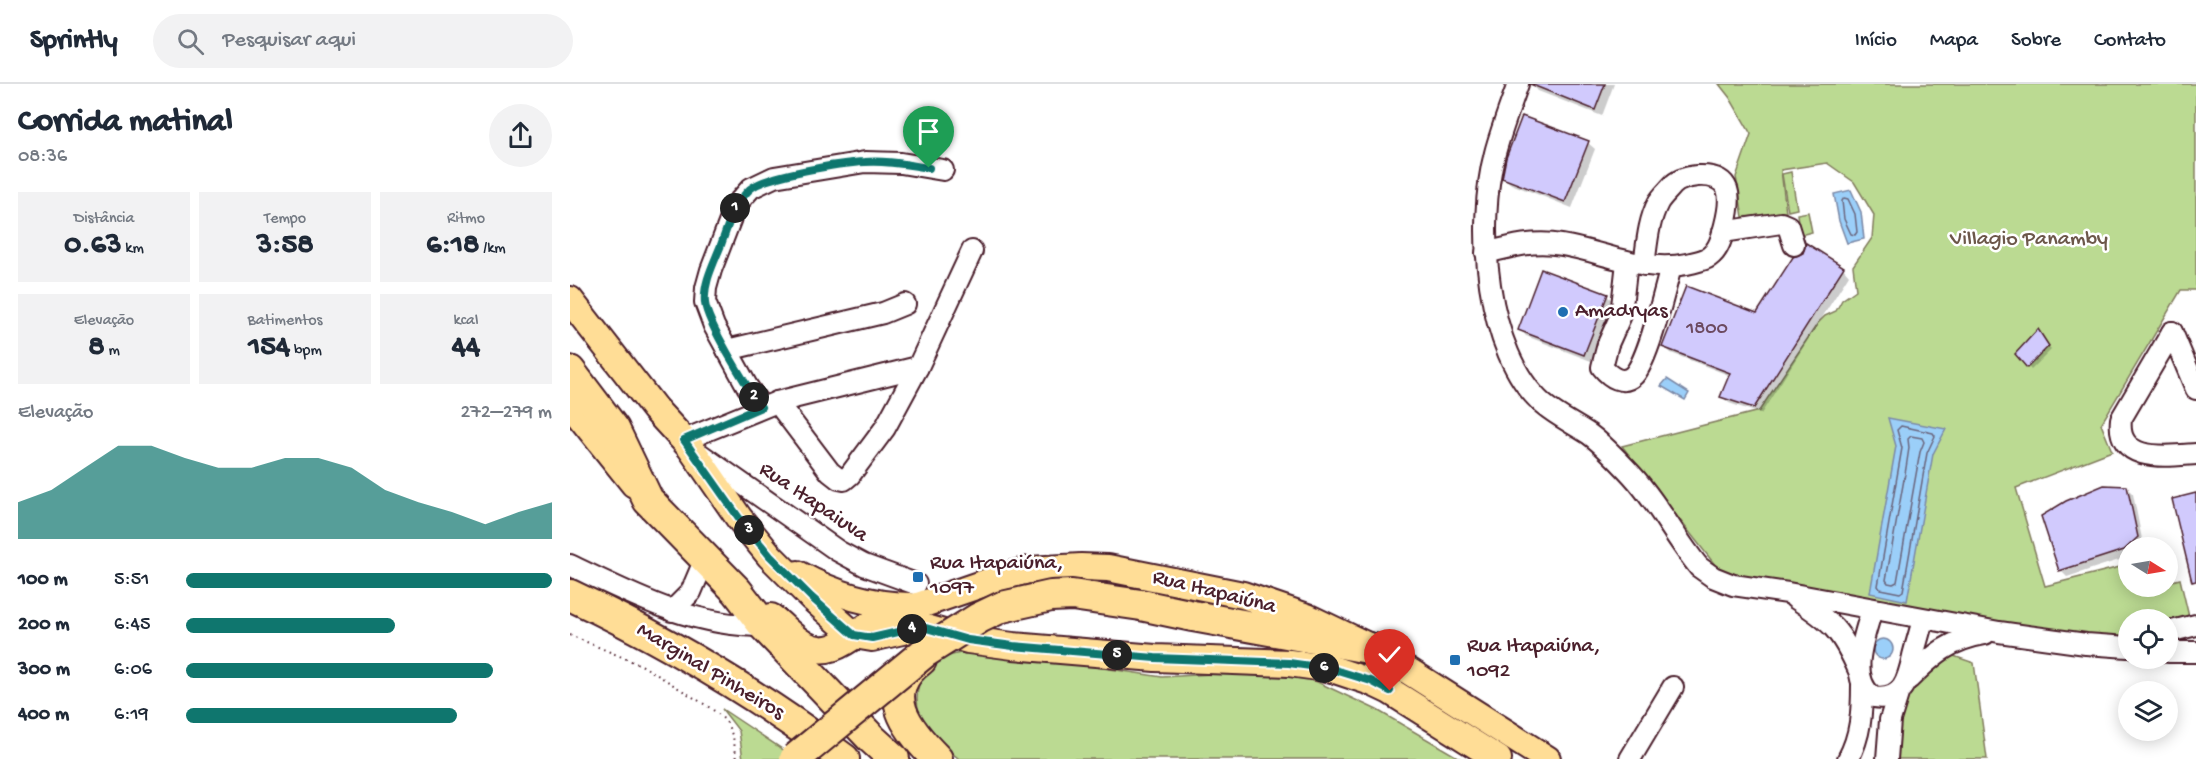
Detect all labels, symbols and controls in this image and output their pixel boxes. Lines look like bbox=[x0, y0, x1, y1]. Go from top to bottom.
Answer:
search box bbox=[153, 14, 573, 68]
text: Sprintly bbox=[30, 25, 117, 58]
icon: search bbox=[174, 25, 207, 58]
text: Pesquisar aqui bbox=[222, 28, 356, 54]
text: Início bbox=[1855, 29, 1897, 54]
text: Mapa bbox=[1930, 29, 1978, 54]
text: Sobre bbox=[2011, 29, 2061, 54]
text: Contato bbox=[2094, 29, 2166, 54]
text: Corrida matinal bbox=[18, 104, 233, 142]
button: share bbox=[489, 104, 552, 167]
pin bbox=[903, 106, 954, 168]
icon: arrive bbox=[912, 115, 945, 148]
text: 08:36 bbox=[18, 146, 67, 169]
pin: 1 bbox=[720, 193, 750, 223]
text: 1 bbox=[732, 198, 738, 217]
text: Distância bbox=[74, 210, 134, 229]
text: Tempo bbox=[264, 210, 306, 229]
text: Ritmo bbox=[447, 210, 485, 229]
park label: Villagio Panamby bbox=[1949, 227, 2108, 253]
text: 0.63 bbox=[64, 229, 121, 264]
text: 3:58 bbox=[256, 229, 314, 264]
text: 6:18 bbox=[426, 229, 480, 264]
text: km bbox=[121, 240, 144, 259]
text: /km bbox=[480, 240, 506, 259]
place label: Amadryas bbox=[1575, 299, 1669, 325]
marker: Amadryas bbox=[1556, 305, 1570, 319]
text: Elevação bbox=[74, 312, 134, 331]
text: Batimentos bbox=[247, 312, 323, 331]
text: kcal bbox=[454, 312, 478, 331]
house number: 1800 bbox=[1685, 318, 1728, 341]
text: 8 bbox=[88, 331, 105, 366]
text: 154 bbox=[248, 331, 290, 366]
text: 44 bbox=[452, 331, 480, 366]
text: m bbox=[105, 342, 120, 361]
text: bpm bbox=[290, 342, 322, 361]
pin: 2 bbox=[739, 382, 769, 412]
text: 2 bbox=[750, 387, 758, 406]
text: Elevação bbox=[18, 402, 93, 425]
text: 272–279 m bbox=[461, 402, 552, 425]
street label: Rua Itapaiuva bbox=[754, 457, 873, 549]
pin: 3 bbox=[734, 515, 764, 545]
text: 3 bbox=[745, 520, 753, 539]
north arrow bbox=[2118, 537, 2178, 597]
map controls bbox=[2118, 537, 2178, 741]
place label: Rua Itapaiúna, 1097 bbox=[929, 551, 1063, 602]
street label: Rua Itapaiúna bbox=[1149, 565, 1279, 621]
text: 100 m bbox=[18, 569, 68, 592]
text: 5:51 bbox=[114, 569, 149, 592]
marker: Rua Itapaiúna, 1097 bbox=[911, 570, 925, 584]
button: locate bbox=[2118, 609, 2178, 669]
text: 200 m bbox=[18, 614, 69, 637]
text: 6:45 bbox=[114, 614, 150, 637]
pin: 4 bbox=[897, 614, 927, 644]
street label: Marginal Pinheiros bbox=[631, 618, 789, 727]
text: 4 bbox=[908, 619, 916, 638]
pin bbox=[1364, 629, 1415, 691]
place label: Rua Itapaiúna, 1092 bbox=[1466, 634, 1600, 685]
icon: check bbox=[1373, 638, 1406, 671]
pin: 5 bbox=[1102, 640, 1132, 670]
text: 5 bbox=[1113, 645, 1121, 664]
pin: 6 bbox=[1309, 653, 1339, 683]
marker: Rua Itapaiúna, 1092 bbox=[1448, 653, 1462, 667]
text: 6 bbox=[1320, 658, 1328, 677]
text: 300 m bbox=[18, 659, 70, 682]
text: 6:06 bbox=[114, 659, 152, 682]
button: layers bbox=[2118, 681, 2178, 741]
text: 400 m bbox=[18, 704, 69, 727]
text: 6:19 bbox=[114, 704, 149, 727]

